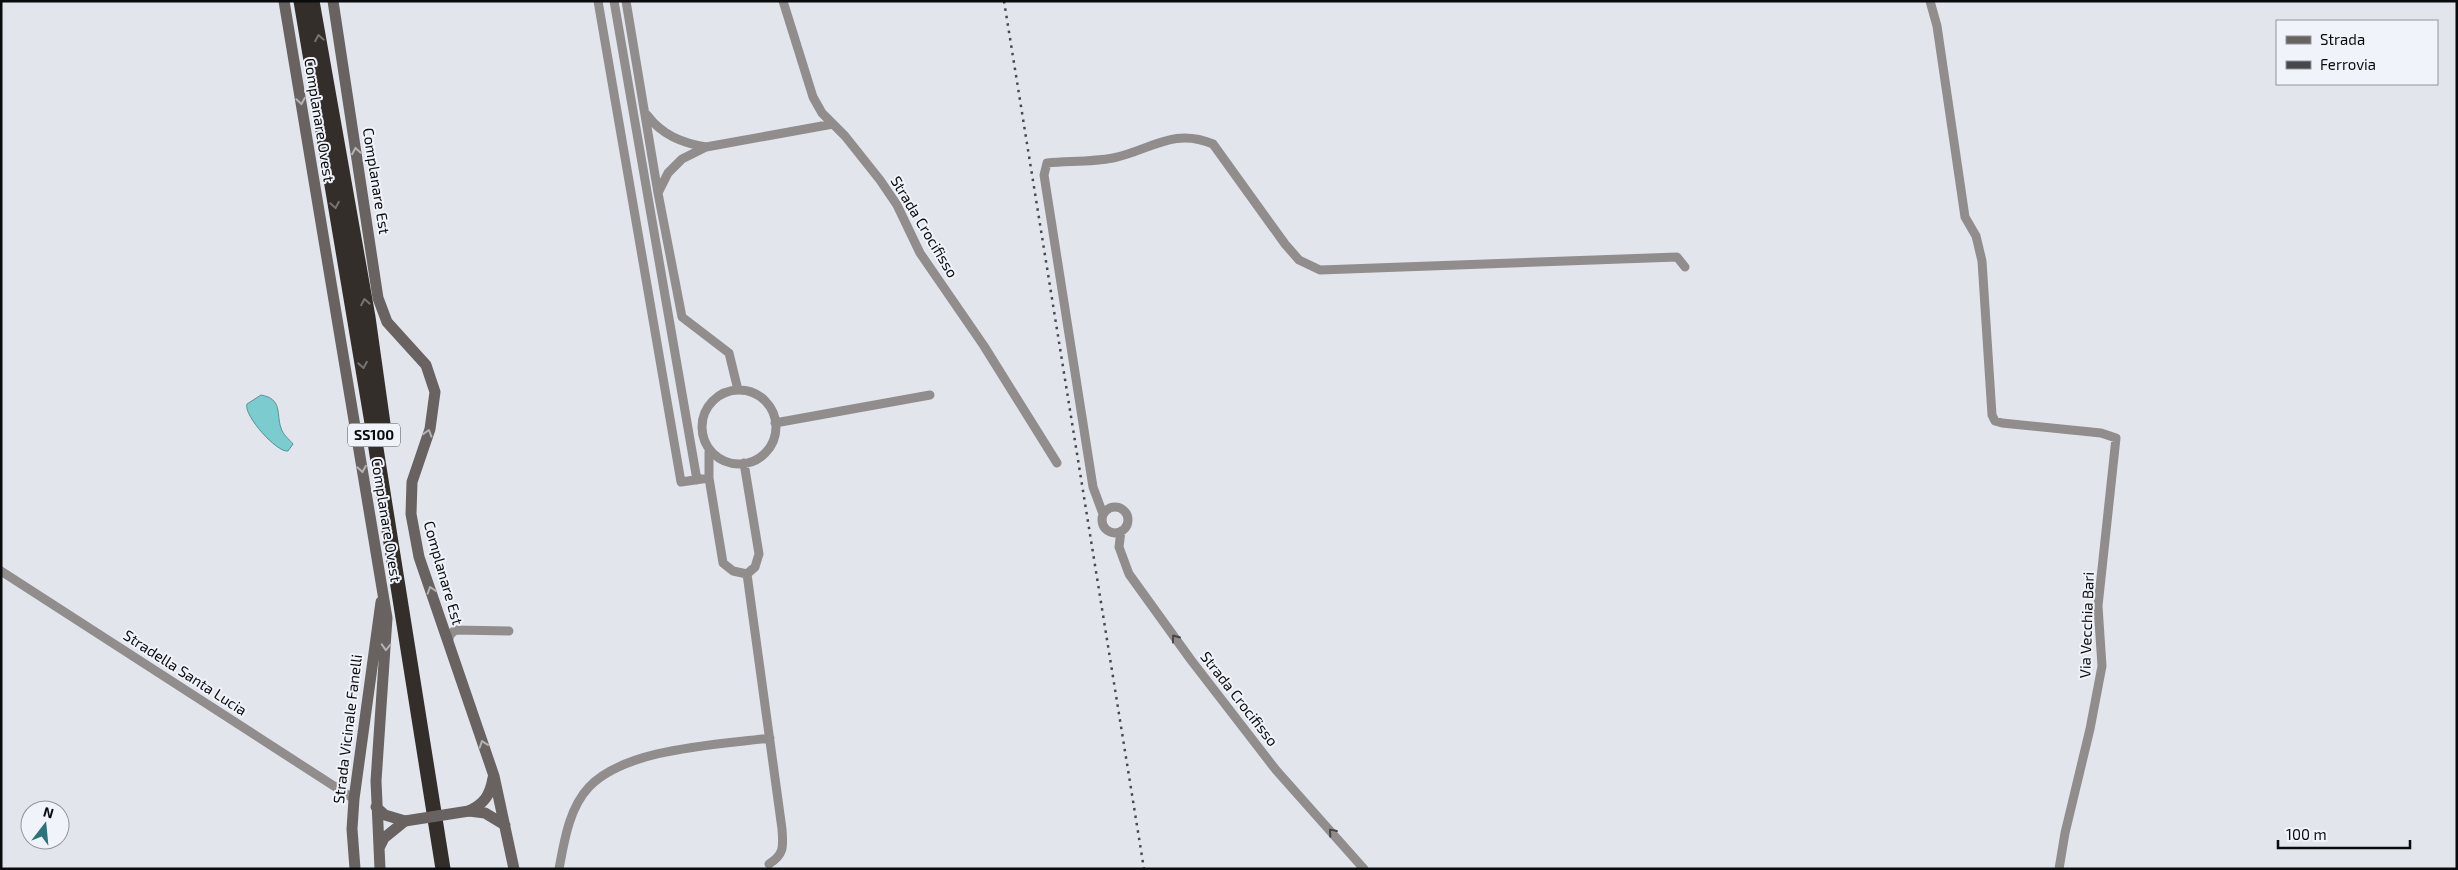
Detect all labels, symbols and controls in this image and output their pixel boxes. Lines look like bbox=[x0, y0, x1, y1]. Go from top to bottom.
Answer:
legend bbox=[2276, 20, 2438, 85]
text: Strada bbox=[2320, 30, 2365, 48]
one-way arrow bbox=[314, 34, 324, 43]
text: Ferrovia bbox=[2320, 55, 2376, 73]
street label: Complanare Ovest bbox=[301, 57, 339, 183]
one-way arrow bbox=[295, 97, 305, 105]
street label: Complanare Est bbox=[360, 126, 394, 236]
one-way arrow bbox=[351, 147, 362, 155]
street label: Strada Crocifisso bbox=[887, 172, 962, 281]
one-way arrow bbox=[330, 200, 340, 209]
one-way arrow bbox=[361, 298, 371, 306]
one-way arrow bbox=[357, 360, 367, 369]
road number: SS100 bbox=[348, 424, 400, 446]
one-way arrow bbox=[423, 430, 433, 438]
street label: Complanare Ovest bbox=[368, 457, 406, 583]
one-way arrow bbox=[356, 464, 366, 473]
street label: Complanare Est bbox=[420, 519, 468, 627]
street label: Via Vecchia Bari bbox=[2075, 571, 2097, 679]
one-way arrow bbox=[426, 587, 436, 595]
street label: Stradella Santa Lucia bbox=[120, 625, 251, 719]
one-way arrow bbox=[1172, 634, 1181, 644]
one-way arrow bbox=[380, 643, 391, 651]
street label: Strada Crocifisso bbox=[1197, 647, 1282, 749]
street label: Strada Vicinale Fanelli bbox=[329, 653, 365, 805]
one-way arrow bbox=[478, 741, 488, 749]
north arrow bbox=[20, 800, 70, 850]
text: N bbox=[42, 802, 56, 822]
scale bar bbox=[2278, 818, 2410, 850]
text: 100 m bbox=[2286, 825, 2327, 843]
one-way arrow bbox=[1328, 829, 1337, 838]

